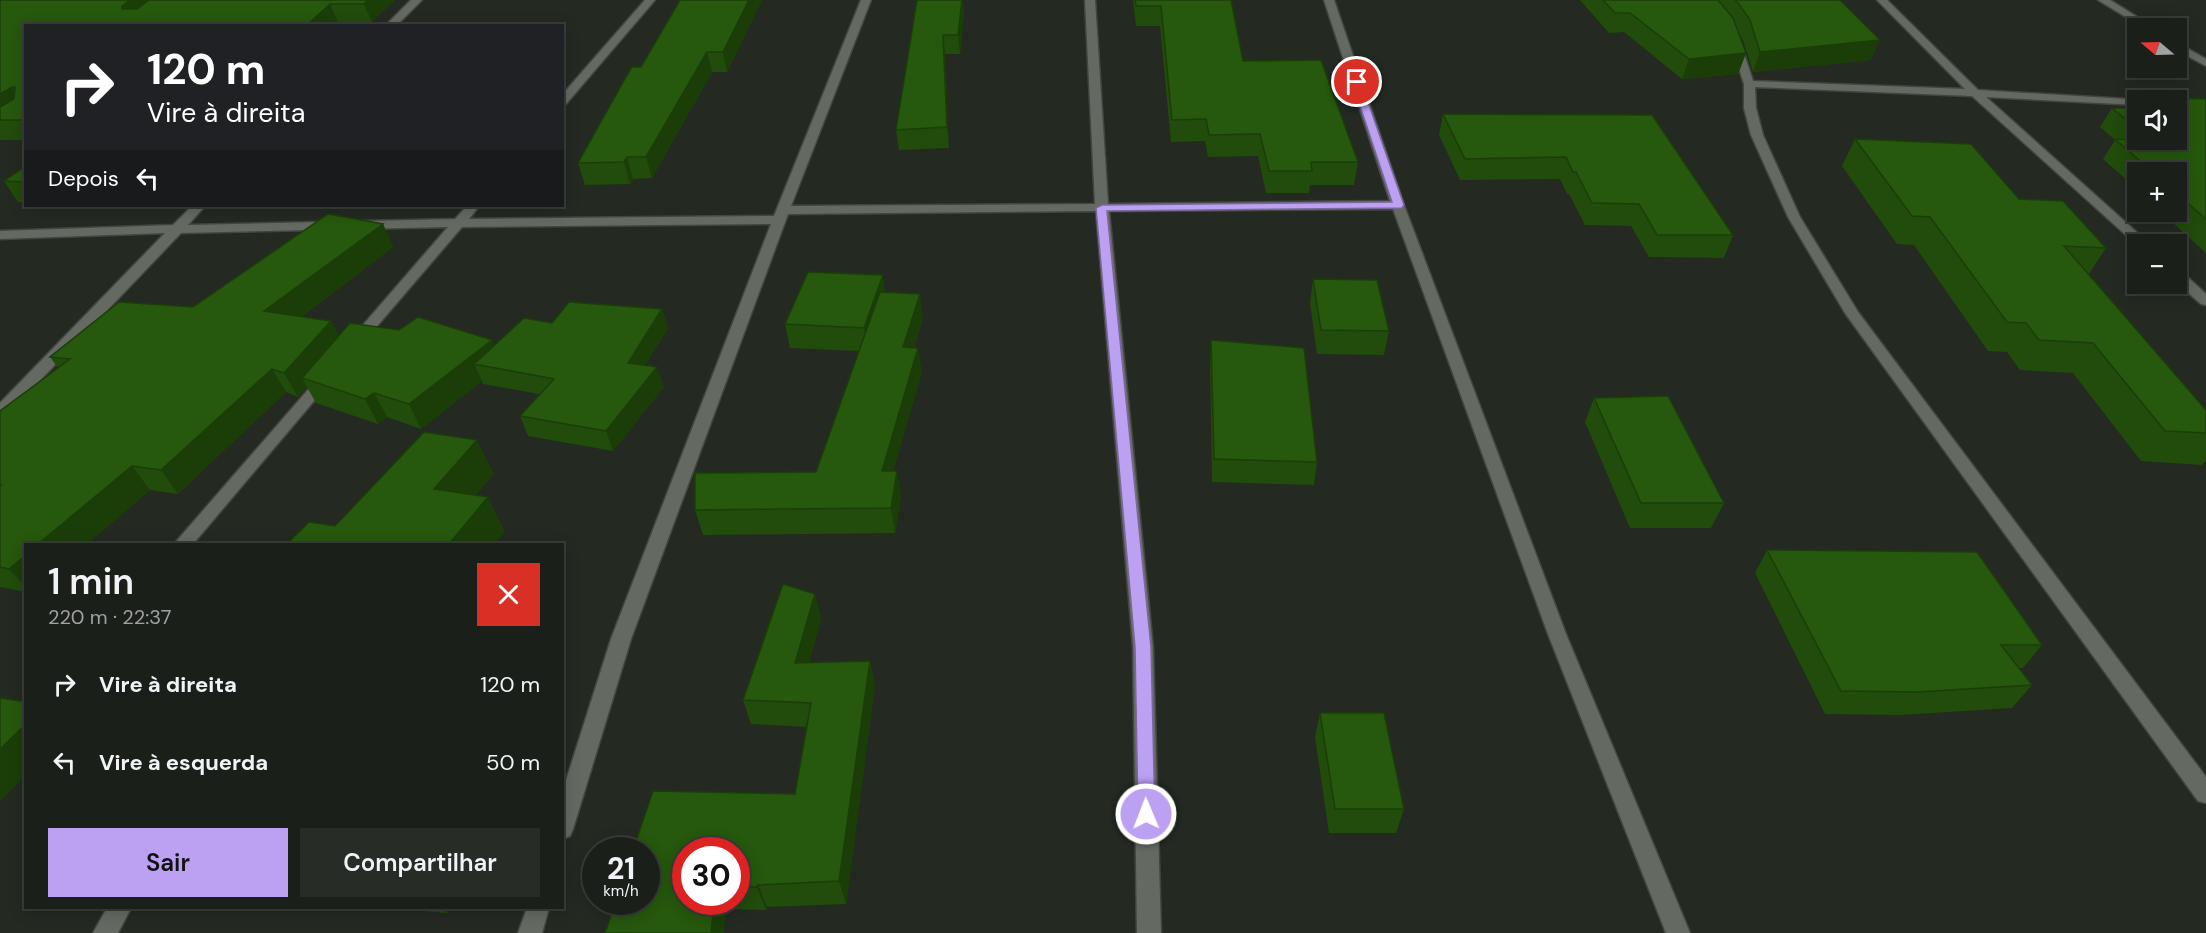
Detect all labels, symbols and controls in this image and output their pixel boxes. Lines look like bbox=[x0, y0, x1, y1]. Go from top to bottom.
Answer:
north arrow bbox=[2127, 18, 2187, 78]
map controls bbox=[2127, 18, 2187, 294]
text: 120 m bbox=[147, 42, 265, 97]
icon: right bbox=[48, 48, 126, 126]
pin bbox=[1331, 56, 1382, 107]
icon: arrive bbox=[1340, 65, 1373, 98]
button: sound bbox=[2127, 90, 2187, 150]
text: Vire à direita bbox=[147, 95, 305, 130]
icon: left bbox=[131, 162, 164, 195]
button: + bbox=[2127, 162, 2187, 222]
text: Depois bbox=[48, 164, 119, 193]
button: − bbox=[2127, 234, 2187, 294]
text: 1 min bbox=[48, 558, 134, 605]
button: close bbox=[477, 563, 540, 626]
text: 220 m · 22:37 bbox=[48, 604, 172, 630]
icon: right bbox=[48, 668, 81, 701]
text: Vire à direita bbox=[99, 670, 237, 699]
text: 120 m bbox=[480, 670, 540, 699]
icon: left bbox=[48, 746, 81, 779]
text: Vire à esquerda bbox=[99, 748, 268, 777]
text: 50 m bbox=[486, 748, 540, 777]
position arrow bbox=[1114, 782, 1178, 846]
button: Sair bbox=[48, 828, 288, 897]
button: Compartilhar bbox=[300, 828, 540, 897]
speed limit sign: 30 bbox=[672, 837, 750, 915]
text: 21 bbox=[607, 849, 635, 888]
text: km/h bbox=[603, 881, 639, 901]

